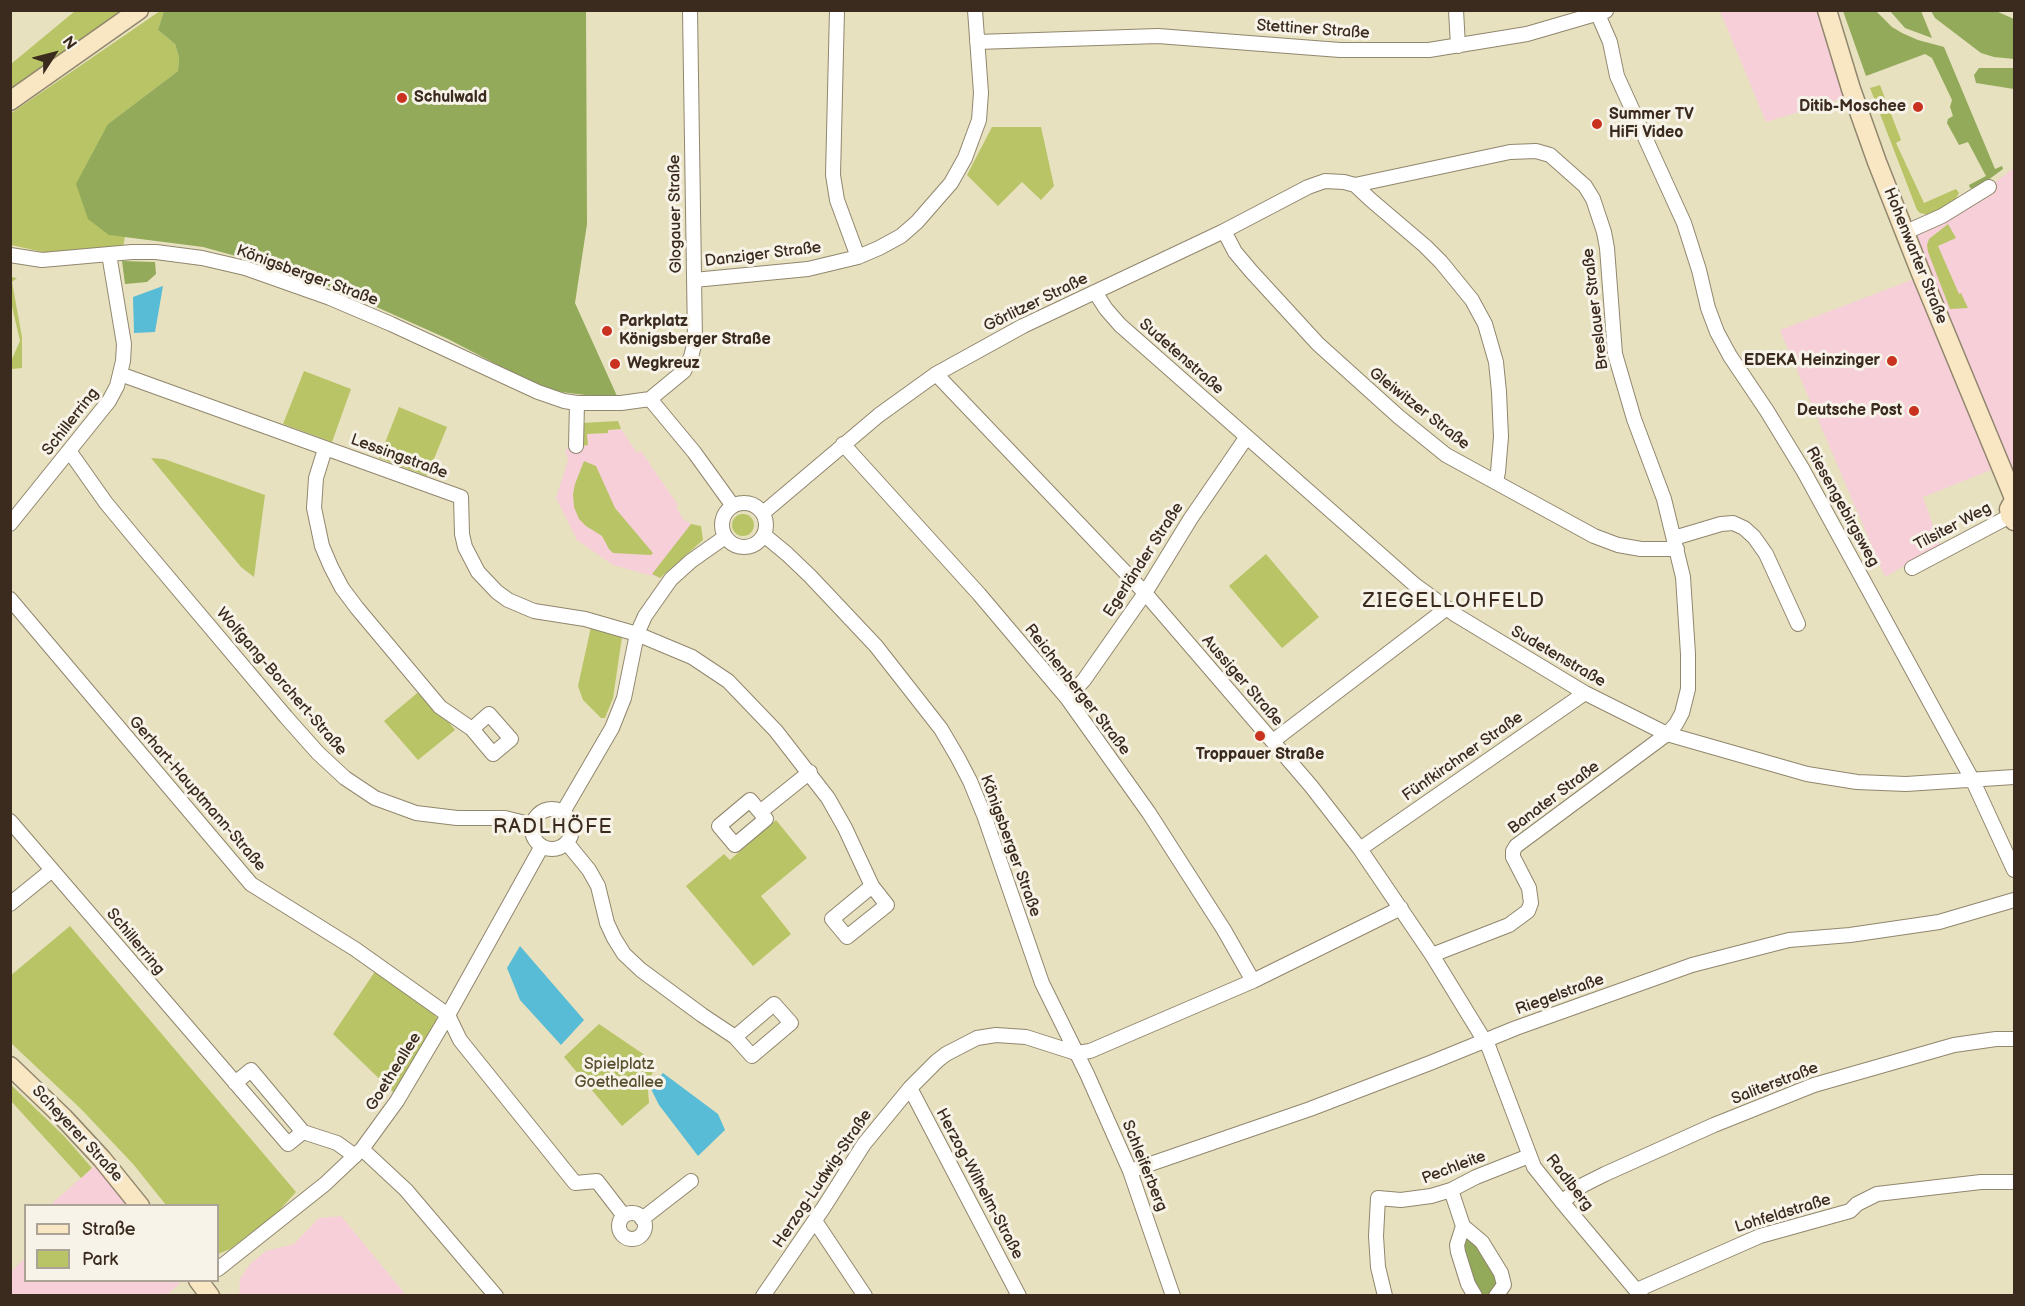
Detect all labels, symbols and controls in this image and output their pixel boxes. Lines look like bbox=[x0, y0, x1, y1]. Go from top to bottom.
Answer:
street label: Stettiner Straße bbox=[1256, 16, 1370, 44]
north arrow bbox=[24, 24, 84, 84]
text: N bbox=[58, 33, 80, 54]
place label: Schulwald bbox=[414, 88, 487, 108]
marker: Schulwald bbox=[395, 91, 409, 105]
place label: Ditib-Moschee bbox=[1799, 97, 1906, 117]
marker: Ditib-Moschee bbox=[1911, 100, 1925, 114]
place label: Summer TV HiFi Video bbox=[1609, 105, 1694, 143]
marker: Summer TV HiFi Video bbox=[1590, 117, 1604, 131]
street label: Glogauer Straße bbox=[665, 154, 687, 274]
street label: Hohenwarter Straße bbox=[1879, 185, 1951, 327]
street label: Danziger Straße bbox=[704, 238, 822, 272]
street label: Königsberger Straße bbox=[234, 241, 380, 311]
street label: Breslauer Straße bbox=[1579, 247, 1613, 371]
street label: Görlitzer Straße bbox=[981, 269, 1091, 337]
place label: Parkplatz Königsberger Straße bbox=[619, 312, 771, 350]
street label: Sudetenstraße bbox=[1135, 315, 1227, 399]
marker: Parkplatz Königsberger Straße bbox=[600, 324, 614, 338]
place label: EDEKA Heinzinger bbox=[1744, 351, 1880, 371]
place label: Wegkreuz bbox=[627, 354, 700, 374]
marker: EDEKA Heinzinger bbox=[1885, 354, 1899, 368]
marker: Wegkreuz bbox=[608, 357, 622, 371]
street label: Gleiwitzer Straße bbox=[1365, 364, 1473, 454]
street label: Schillerring bbox=[39, 384, 103, 460]
place label: Deutsche Post bbox=[1797, 401, 1902, 421]
marker: Deutsche Post bbox=[1907, 404, 1921, 418]
street label: Lessingstraße bbox=[348, 431, 450, 483]
street label: Riesengebirgsweg bbox=[1801, 444, 1883, 570]
street label: Egerländer Straße bbox=[1100, 499, 1188, 621]
street label: Tilsiter Weg bbox=[1911, 499, 1995, 555]
district label: ZIEGELLOHFELD bbox=[1363, 590, 1545, 614]
street label: Wolfgang-Borchert-Straße bbox=[212, 604, 350, 760]
street label: Reichenberger Straße bbox=[1020, 621, 1134, 759]
street label: Sudetenstraße bbox=[1507, 622, 1609, 692]
street label: Aussiger Straße bbox=[1197, 632, 1287, 730]
street label: Fünfkirchner Straße bbox=[1399, 708, 1527, 806]
street label: Gerhart-Hauptmann-Straße bbox=[124, 713, 270, 875]
marker: Troppauer Straße bbox=[1253, 729, 1267, 743]
place label: Troppauer Straße bbox=[1196, 745, 1324, 765]
street label: Banater Straße bbox=[1504, 757, 1604, 839]
street label: Königsberger Straße bbox=[975, 773, 1045, 919]
district label: RADLHÖFE bbox=[493, 816, 613, 840]
street label: Schillerring bbox=[102, 905, 168, 979]
street label: Riegelstraße bbox=[1513, 970, 1607, 1020]
street label: Goetheallee bbox=[362, 1029, 426, 1115]
park label: Spielplatz Goetheallee bbox=[575, 1055, 663, 1093]
street label: Saliterstraße bbox=[1729, 1059, 1821, 1109]
street label: Scheyerer Straße bbox=[27, 1082, 127, 1186]
street label: Herzog-Wilhelm-Straße bbox=[931, 1105, 1027, 1263]
street label: Herzog-Ludwig-Straße bbox=[770, 1106, 876, 1252]
street label: Schleiferberg bbox=[1117, 1118, 1171, 1214]
street label: Pechleite bbox=[1419, 1147, 1489, 1189]
street label: Radlberg bbox=[1541, 1151, 1597, 1215]
street label: Lohfeldstraße bbox=[1733, 1190, 1833, 1238]
legend bbox=[24, 1204, 219, 1282]
text: Straße bbox=[82, 1219, 135, 1240]
text: Park bbox=[82, 1249, 118, 1270]

